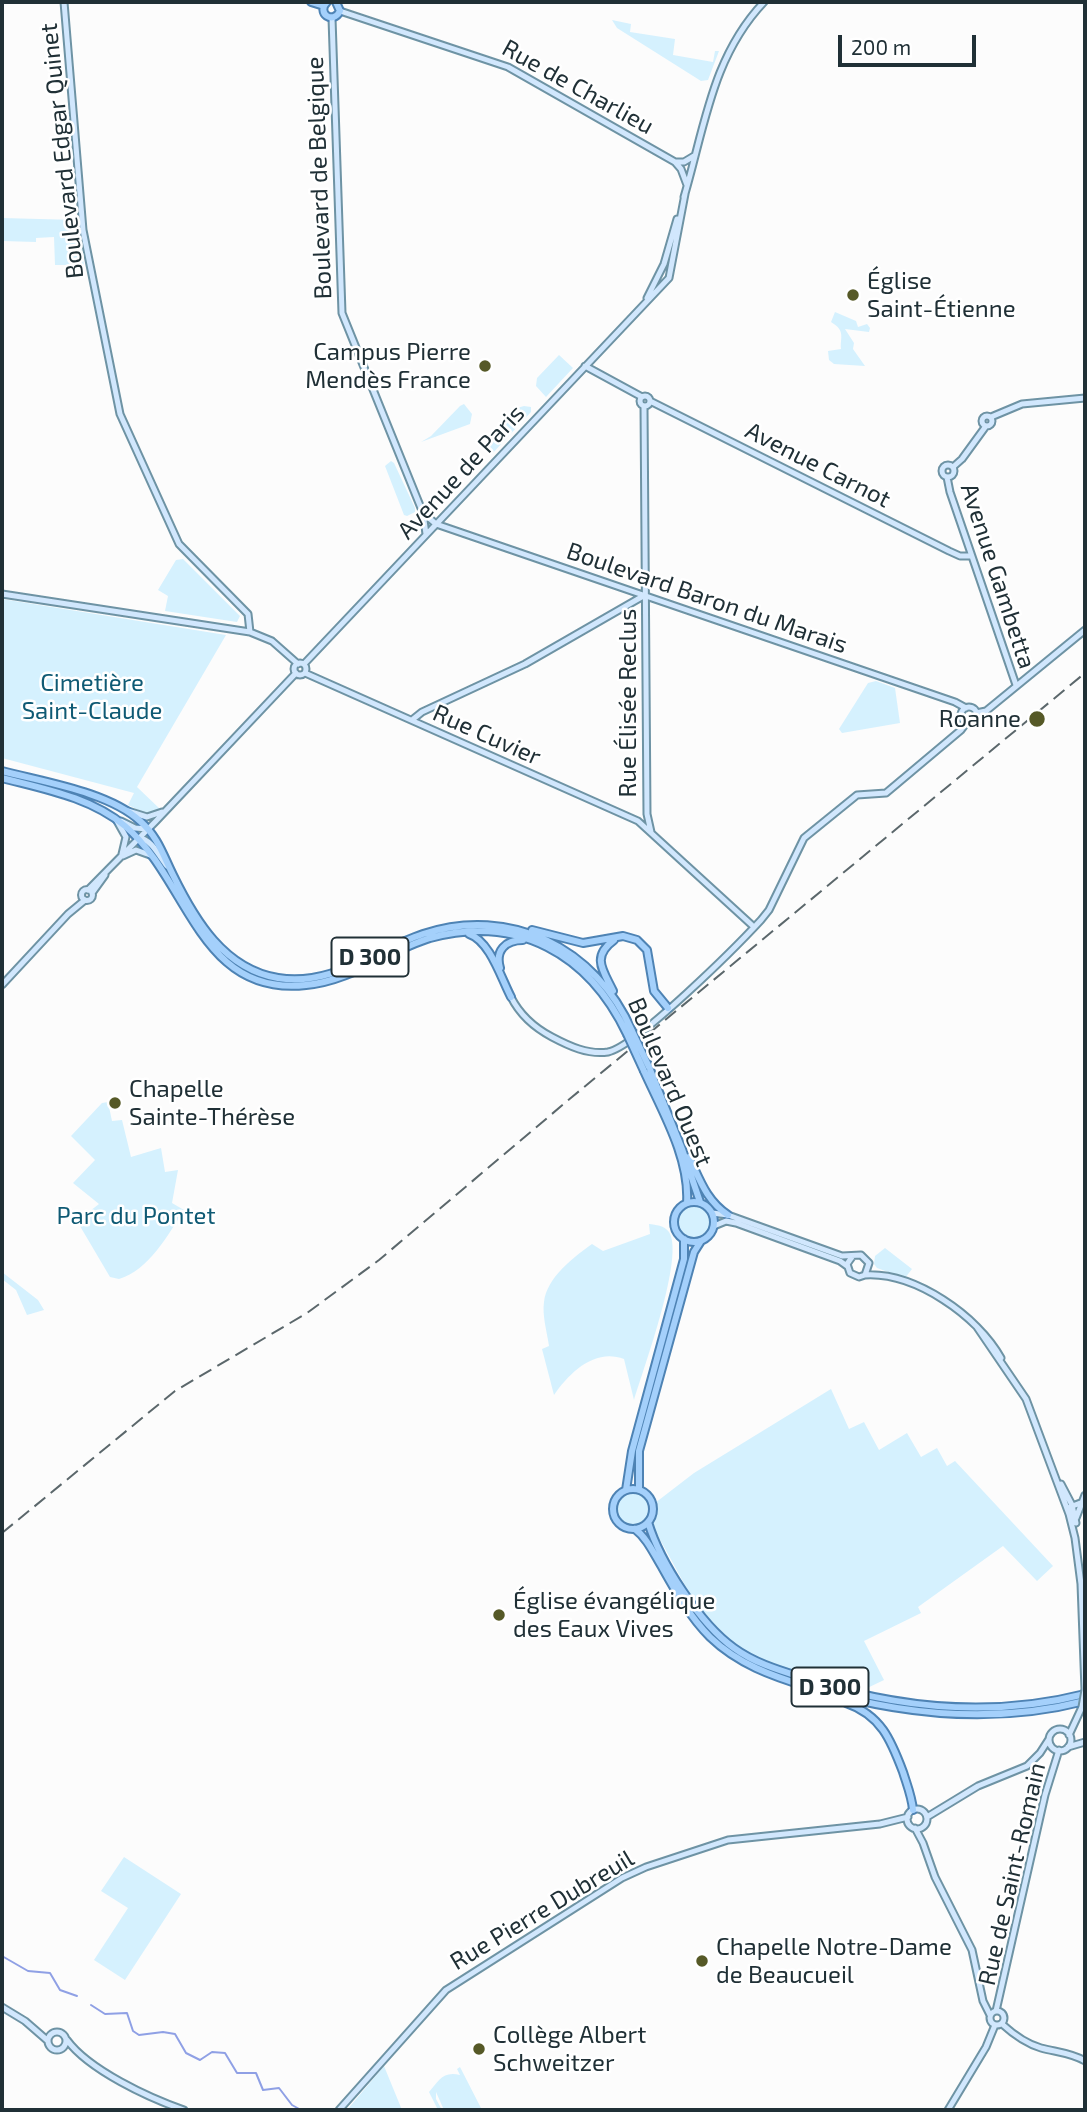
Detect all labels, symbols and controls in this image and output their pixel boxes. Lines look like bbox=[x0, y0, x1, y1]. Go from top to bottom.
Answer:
scale bar bbox=[842, 21, 980, 65]
street label: Boulevard Edgar Quinet bbox=[34, 22, 90, 280]
street label: Rue de Charlieu bbox=[497, 33, 659, 141]
text: 200 m bbox=[851, 34, 911, 59]
street label: Boulevard de Belgique bbox=[300, 56, 338, 300]
place label: Église Saint-Étienne bbox=[867, 267, 1016, 323]
marker: Église Saint-Étienne bbox=[845, 287, 861, 303]
place label: Campus Pierre Mendès France bbox=[305, 338, 471, 394]
marker: Campus Pierre Mendès France bbox=[477, 358, 493, 374]
street label: Avenue de Paris bbox=[392, 399, 530, 545]
street label: Avenue Carnot bbox=[741, 416, 895, 514]
street label: Avenue Gambetta bbox=[954, 480, 1042, 672]
street label: Boulevard Baron du Marais bbox=[563, 536, 851, 660]
street label: Rue Élisée Reclus bbox=[614, 609, 642, 797]
park label: Cimetière Saint-Claude bbox=[22, 669, 162, 725]
street label: Rue Cuvier bbox=[428, 698, 546, 772]
place label: Roanne bbox=[939, 705, 1021, 733]
marker: Roanne bbox=[1027, 709, 1047, 729]
road number: D 300 bbox=[332, 938, 408, 976]
street label: Boulevard Ouest bbox=[622, 993, 718, 1171]
place label: Chapelle Sainte-Thérèse bbox=[129, 1075, 295, 1131]
marker: Chapelle Sainte-Thérèse bbox=[107, 1095, 123, 1111]
park label: Parc du Pontet bbox=[56, 1202, 216, 1230]
place label: Église évangélique des Eaux Vives bbox=[513, 1587, 715, 1643]
marker: Église évangélique des Eaux Vives bbox=[491, 1607, 507, 1623]
road number: D 300 bbox=[792, 1668, 868, 1706]
street label: Rue de Saint-Romain bbox=[972, 1760, 1052, 1988]
street label: Rue Pierre Dubreuil bbox=[445, 1844, 639, 1976]
place label: Chapelle Notre-Dame de Beaucueil bbox=[716, 1933, 952, 1989]
marker: Chapelle Notre-Dame de Beaucueil bbox=[694, 1953, 710, 1969]
place label: Collège Albert Schweitzer bbox=[493, 2021, 646, 2077]
marker: Collège Albert Schweitzer bbox=[471, 2041, 487, 2057]

